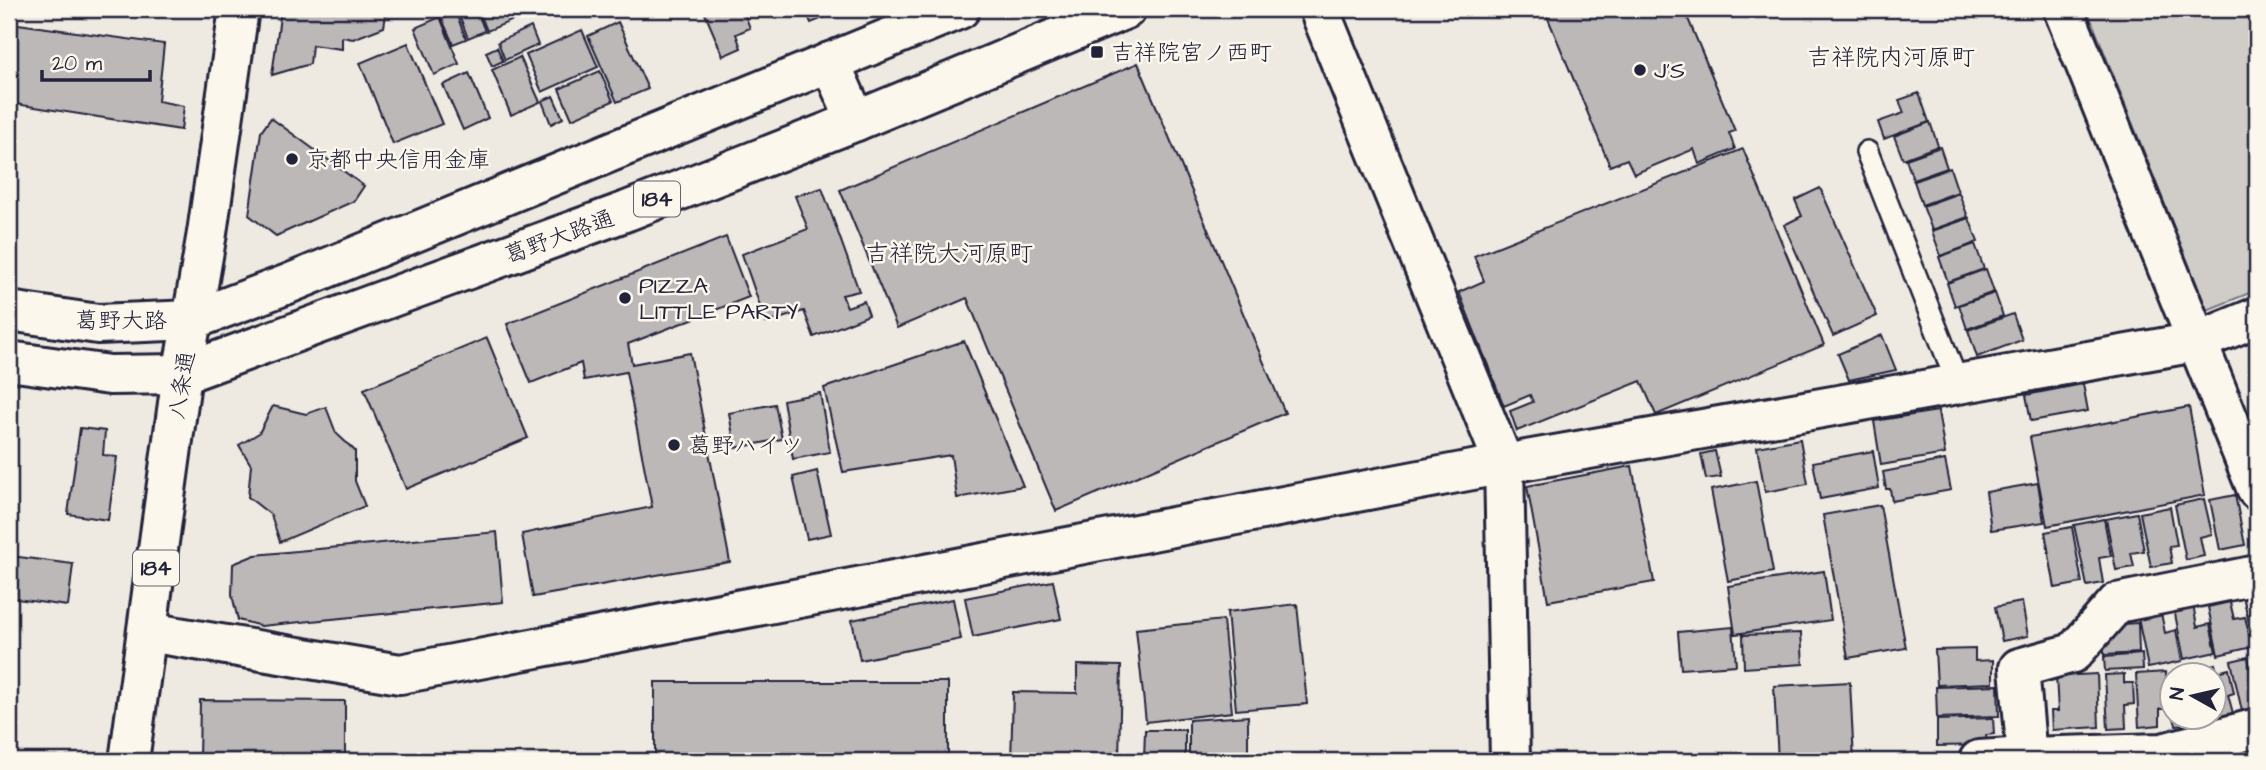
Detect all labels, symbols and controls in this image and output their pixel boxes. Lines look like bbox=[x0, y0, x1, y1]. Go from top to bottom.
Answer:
place label: 吉祥院宮ノ西町 bbox=[1111, 37, 1272, 69]
scale bar bbox=[42, 38, 150, 82]
district label: 吉祥院内河原町 bbox=[1807, 41, 1975, 75]
marker: 吉祥院宮ノ西町 bbox=[1089, 44, 1105, 60]
text: 20 m bbox=[52, 49, 103, 78]
place label: J'S bbox=[1654, 55, 1685, 87]
marker: J'S bbox=[1632, 62, 1648, 78]
place label: 京都中央信用金庫 bbox=[306, 144, 490, 176]
marker: 京都中央信用金庫 bbox=[284, 151, 300, 167]
road number: 184 bbox=[634, 182, 680, 216]
street label: 葛野大路通 bbox=[500, 202, 619, 272]
district label: 吉祥院大河原町 bbox=[865, 237, 1033, 271]
place label: PIZZA LITTLE PARTY bbox=[639, 270, 798, 328]
marker: PIZZA LITTLE PARTY bbox=[617, 290, 633, 306]
street label: 葛野大路 bbox=[75, 305, 167, 337]
street label: 八条通 bbox=[161, 349, 203, 422]
place label: 葛野ハイツ bbox=[688, 430, 803, 462]
marker: 葛野ハイツ bbox=[666, 437, 682, 453]
road number: 184 bbox=[133, 550, 179, 586]
north arrow bbox=[2158, 662, 2228, 732]
text: N bbox=[2163, 686, 2192, 702]

